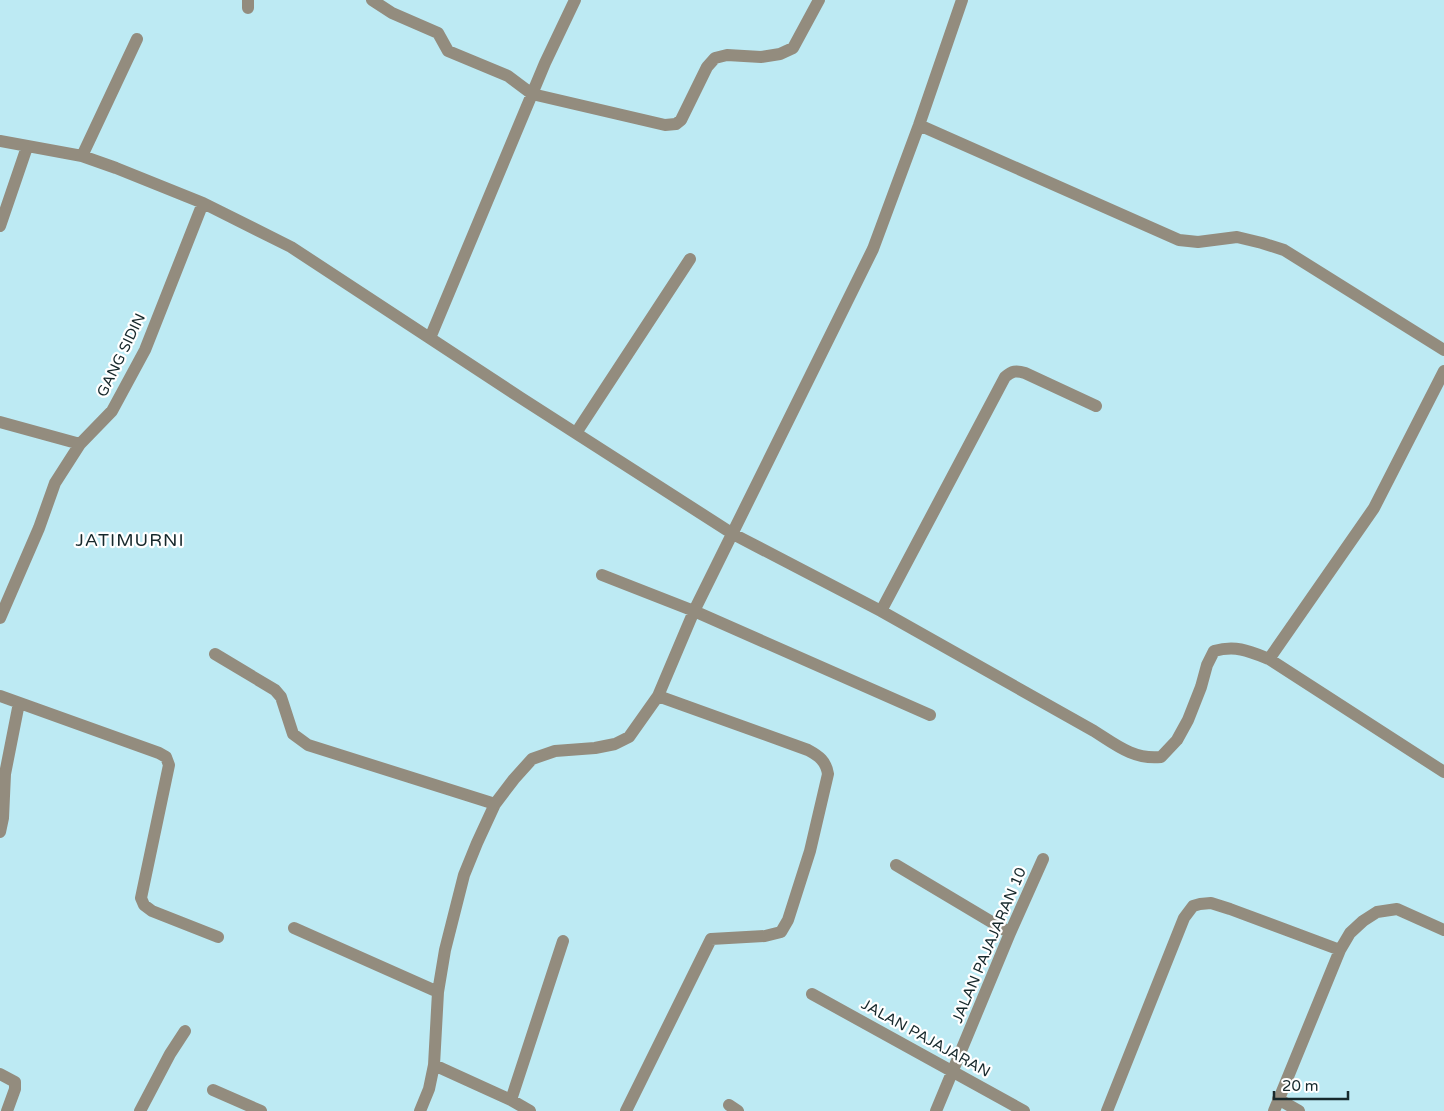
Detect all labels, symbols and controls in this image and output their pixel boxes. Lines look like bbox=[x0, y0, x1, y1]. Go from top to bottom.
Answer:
street label: GANG SIDIN bbox=[93, 310, 149, 400]
district label: JATIMURNI bbox=[75, 529, 185, 551]
street label: JALAN PAJAJARAN 10 bbox=[948, 864, 1030, 1026]
street label: JALAN PAJAJARAN bbox=[858, 995, 994, 1081]
scale bar bbox=[1274, 1068, 1348, 1100]
text: 20 m bbox=[1282, 1077, 1319, 1095]

